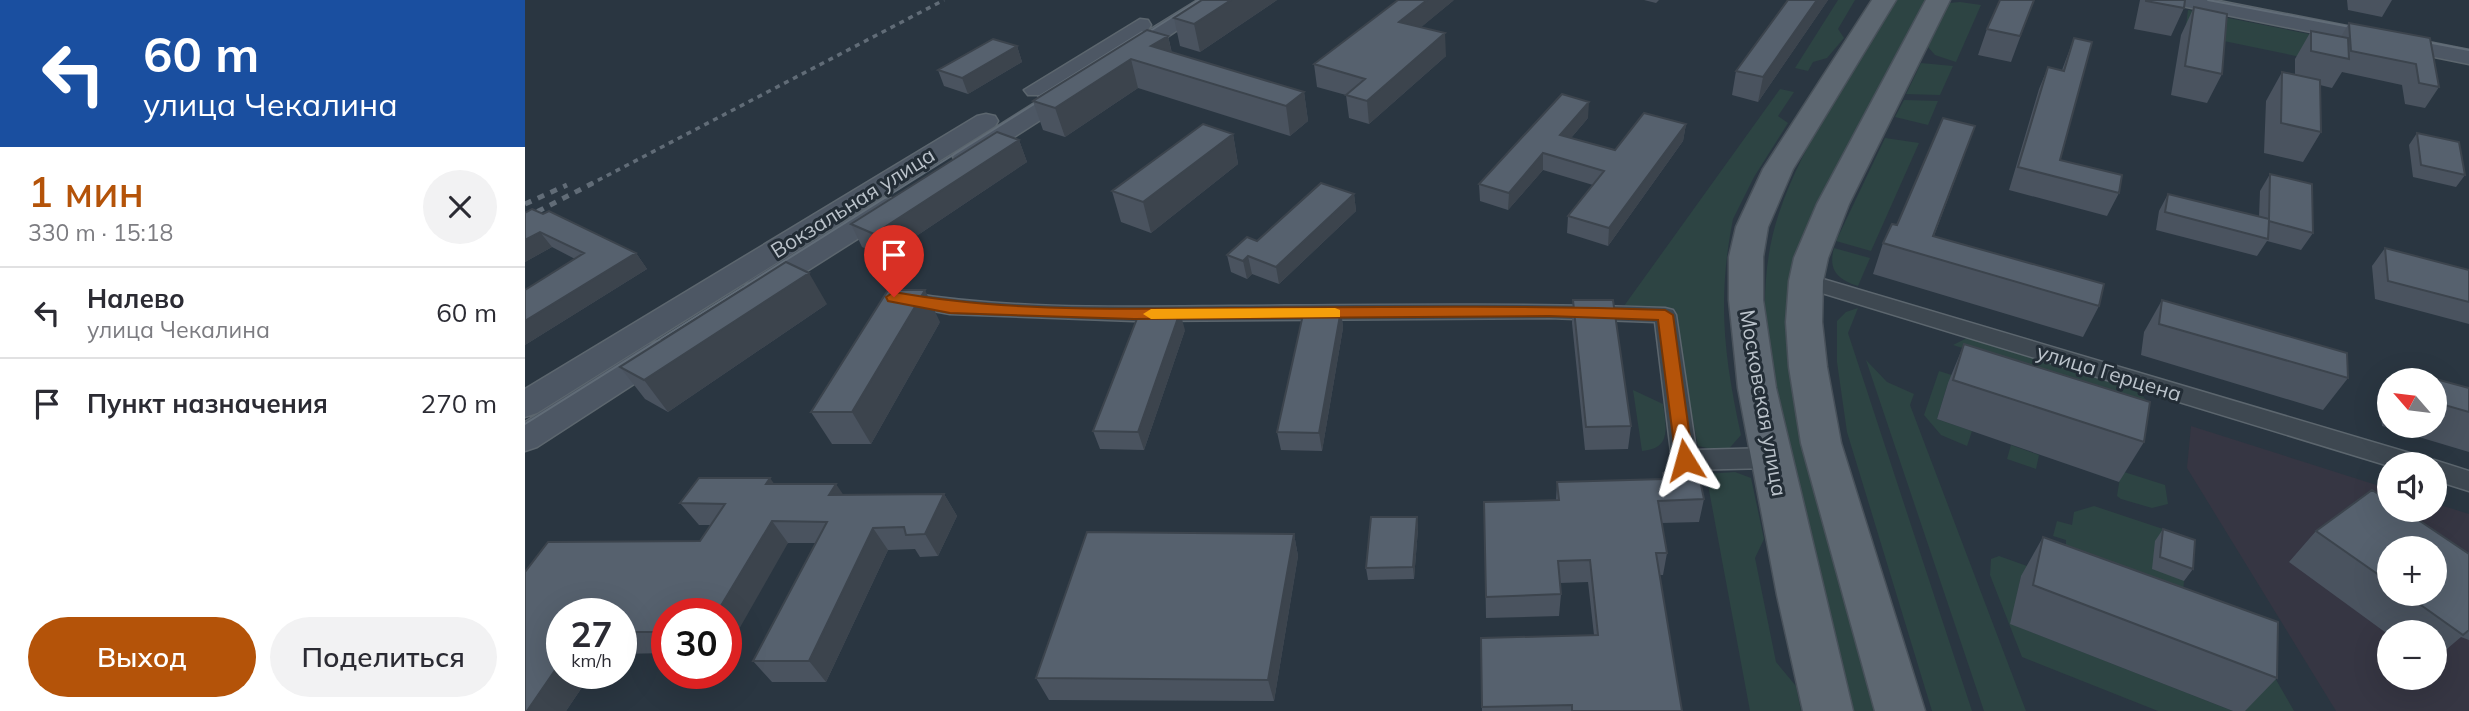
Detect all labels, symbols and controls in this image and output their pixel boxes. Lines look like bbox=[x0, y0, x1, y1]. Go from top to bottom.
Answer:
text: 60 m bbox=[143, 23, 259, 84]
icon: left bbox=[28, 28, 119, 119]
text: улица Чекалина bbox=[143, 84, 398, 124]
street label: Вокзальная улица bbox=[766, 141, 939, 263]
text: 1 мин bbox=[28, 165, 144, 218]
button: close bbox=[423, 170, 497, 244]
text: 330 m · 15:18 bbox=[28, 218, 173, 247]
pin bbox=[864, 225, 924, 297]
icon: arrive bbox=[875, 236, 913, 274]
text: Налево bbox=[87, 282, 185, 315]
icon: left bbox=[28, 294, 66, 332]
text: 60 m bbox=[436, 296, 497, 329]
street label: Московская улица bbox=[1735, 308, 1793, 498]
text: улица Чекалина bbox=[87, 315, 270, 344]
street label: улица Герцена bbox=[2034, 338, 2185, 406]
north arrow bbox=[2377, 368, 2447, 438]
map controls bbox=[2377, 368, 2447, 690]
icon: arrive bbox=[28, 385, 66, 423]
text: Пункт назначения bbox=[87, 387, 328, 420]
text: 270 m bbox=[421, 387, 497, 420]
position arrow bbox=[1648, 423, 1722, 497]
button: sound bbox=[2377, 452, 2447, 522]
button: + bbox=[2377, 536, 2447, 606]
speed limit sign: 30 bbox=[651, 598, 742, 689]
text: 27 bbox=[570, 612, 613, 656]
button: Выход bbox=[28, 617, 256, 697]
button: Поделиться bbox=[270, 617, 497, 697]
button: − bbox=[2377, 620, 2447, 690]
text: km/h bbox=[571, 649, 612, 672]

